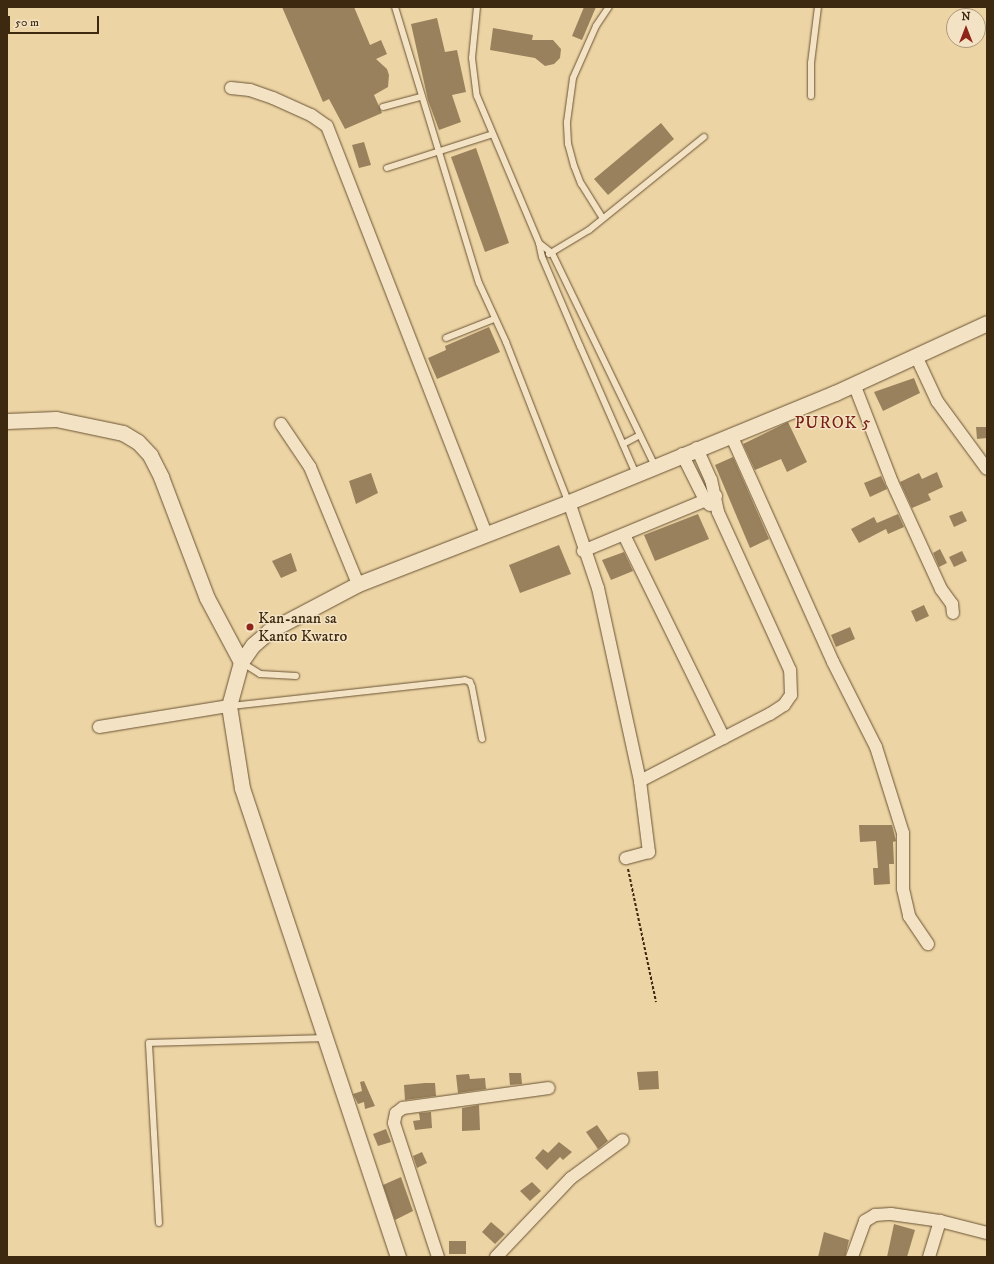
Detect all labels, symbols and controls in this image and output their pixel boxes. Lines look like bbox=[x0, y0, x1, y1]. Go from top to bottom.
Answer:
scale bar bbox=[10, 8, 101, 34]
north arrow bbox=[946, 8, 986, 48]
text: N bbox=[961, 10, 971, 24]
text: 50 m bbox=[15, 15, 39, 30]
district label: PUROK 5 bbox=[794, 414, 872, 434]
place label: Kan-anan sa Kanto Kwatro bbox=[258, 608, 347, 646]
marker: Kan-anan sa Kanto Kwatro bbox=[245, 622, 255, 632]

